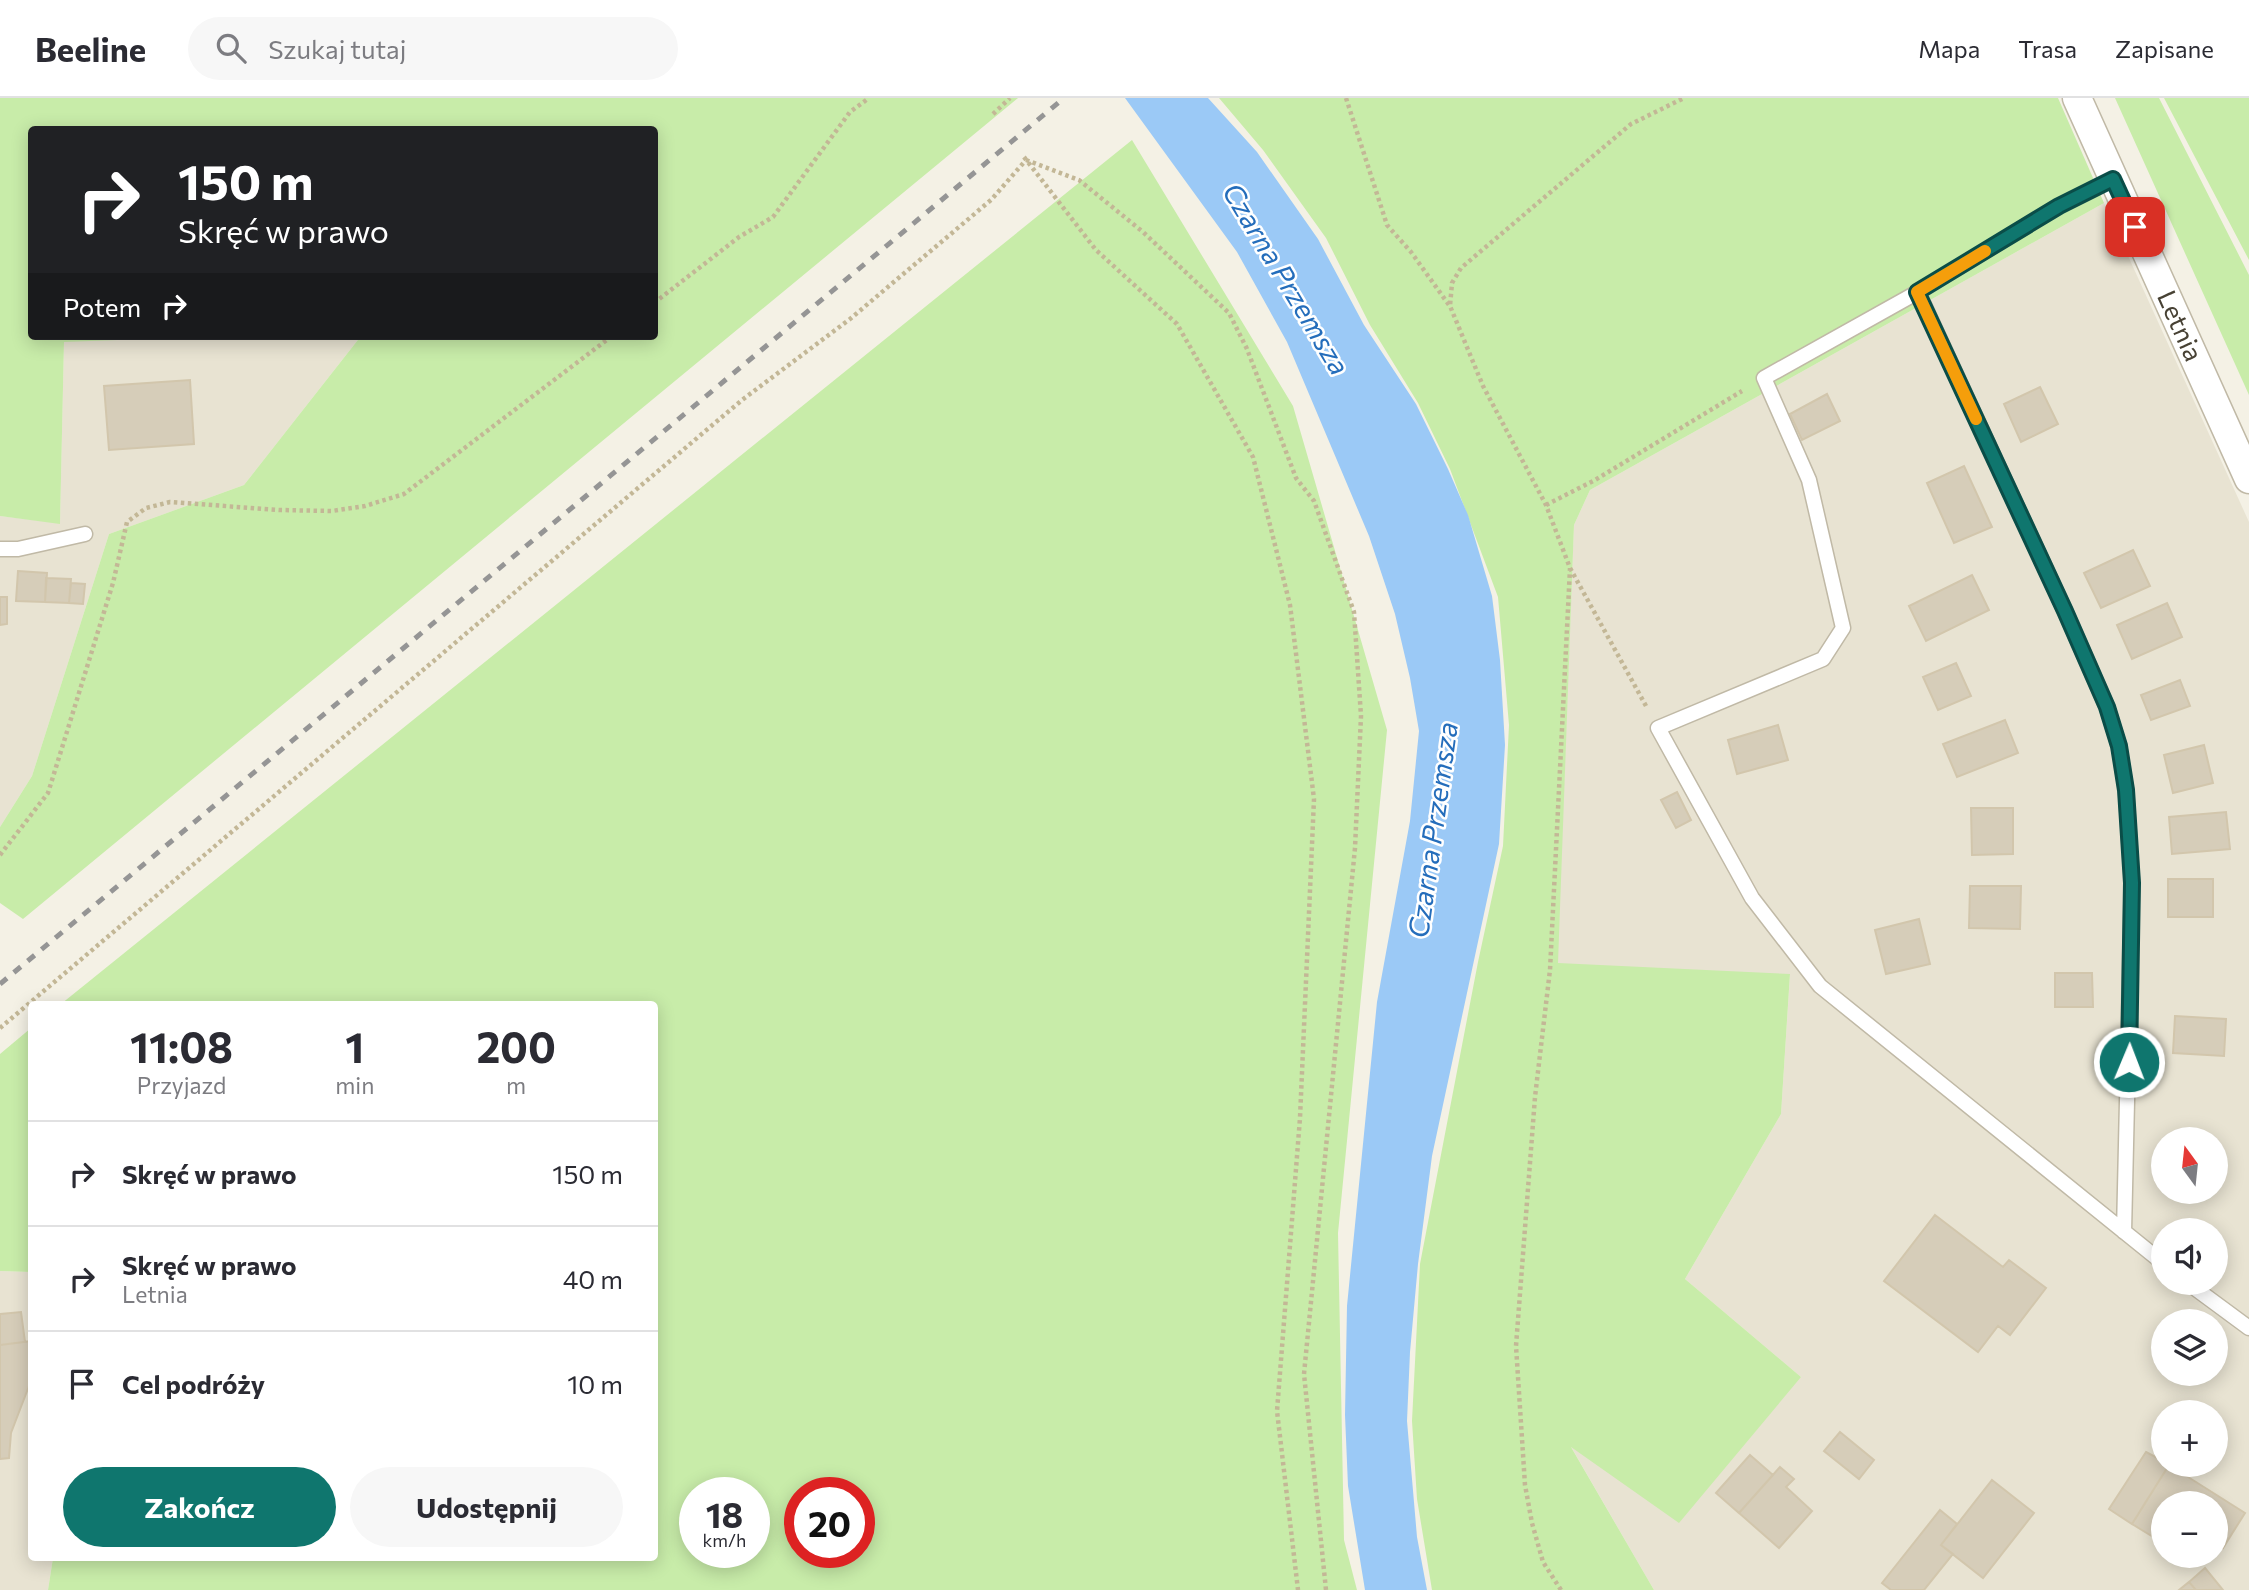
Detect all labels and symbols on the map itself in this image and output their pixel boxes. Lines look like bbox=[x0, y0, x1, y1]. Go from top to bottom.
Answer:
water label: Czarna Przemsza bbox=[1216, 176, 1358, 381]
pin bbox=[2105, 197, 2165, 257]
street label: Letnia bbox=[2152, 285, 2211, 365]
water label: Czarna Przemsza bbox=[1400, 720, 1464, 940]
position arrow bbox=[2092, 1025, 2166, 1099]
north arrow bbox=[2151, 1127, 2228, 1204]
speed limit sign: 20 bbox=[784, 1477, 875, 1568]

